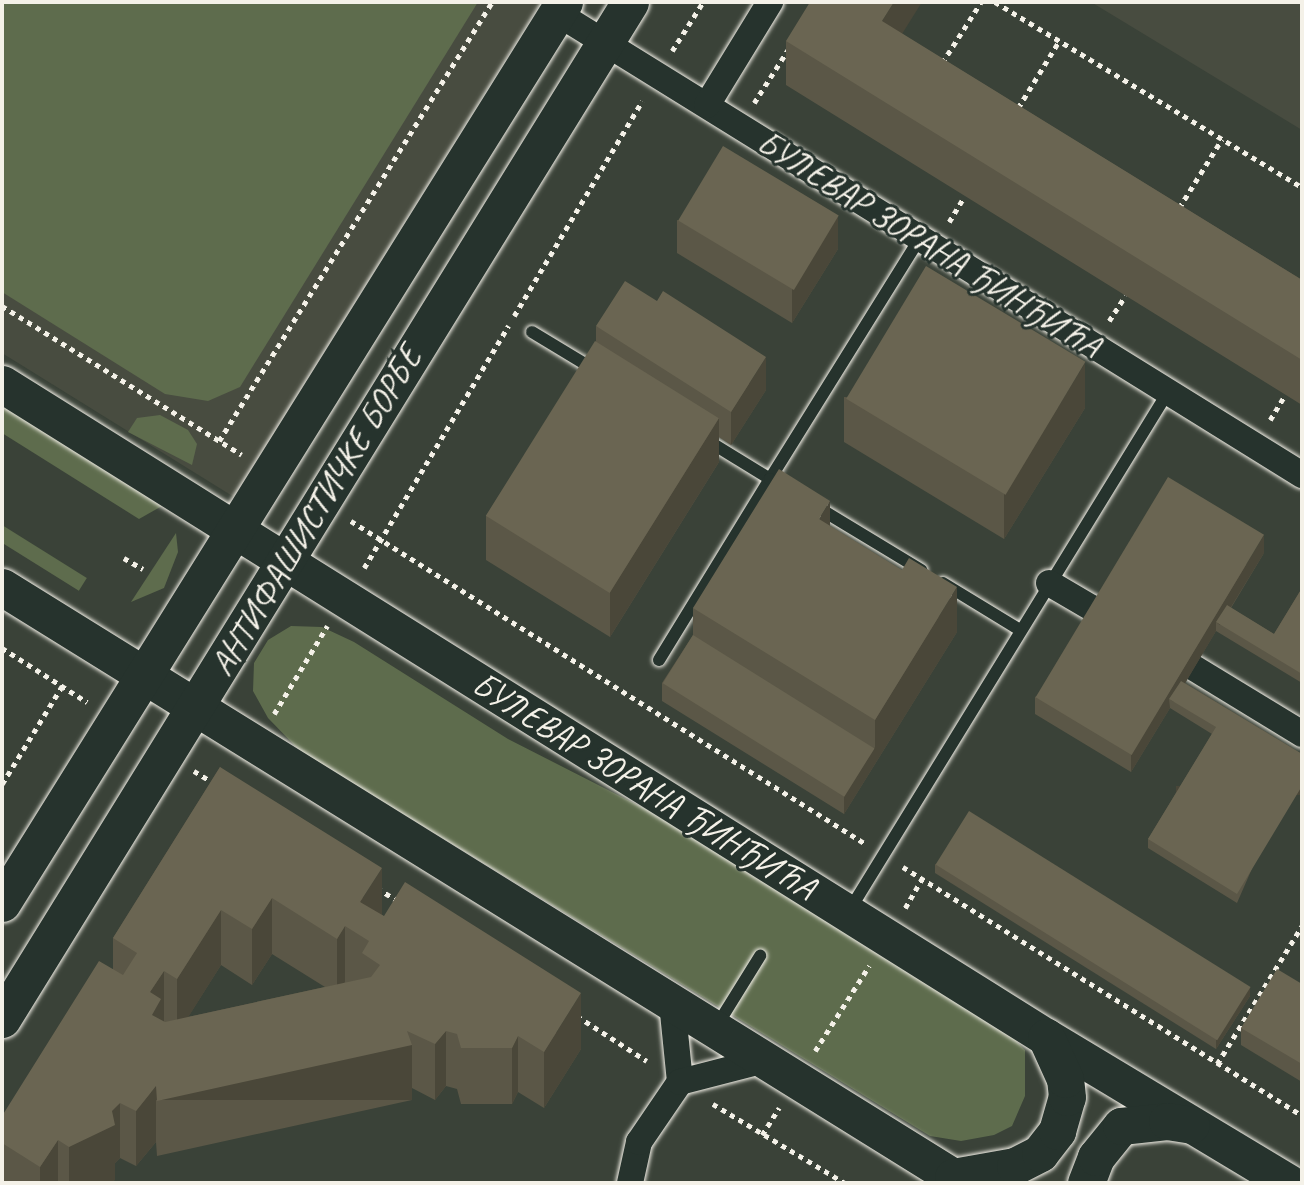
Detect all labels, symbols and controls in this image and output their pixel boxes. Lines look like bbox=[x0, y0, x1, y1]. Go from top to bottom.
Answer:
street label: БУЛЕВАР ЗОРАНА ЂИНЂИЋА bbox=[749, 120, 1109, 368]
street label: АНТИФАШИСТИЧКЕ БОРБЕ bbox=[201, 339, 431, 683]
street label: БУЛЕВАР ЗОРАНА ЂИНЂИЋА bbox=[464, 662, 824, 910]

